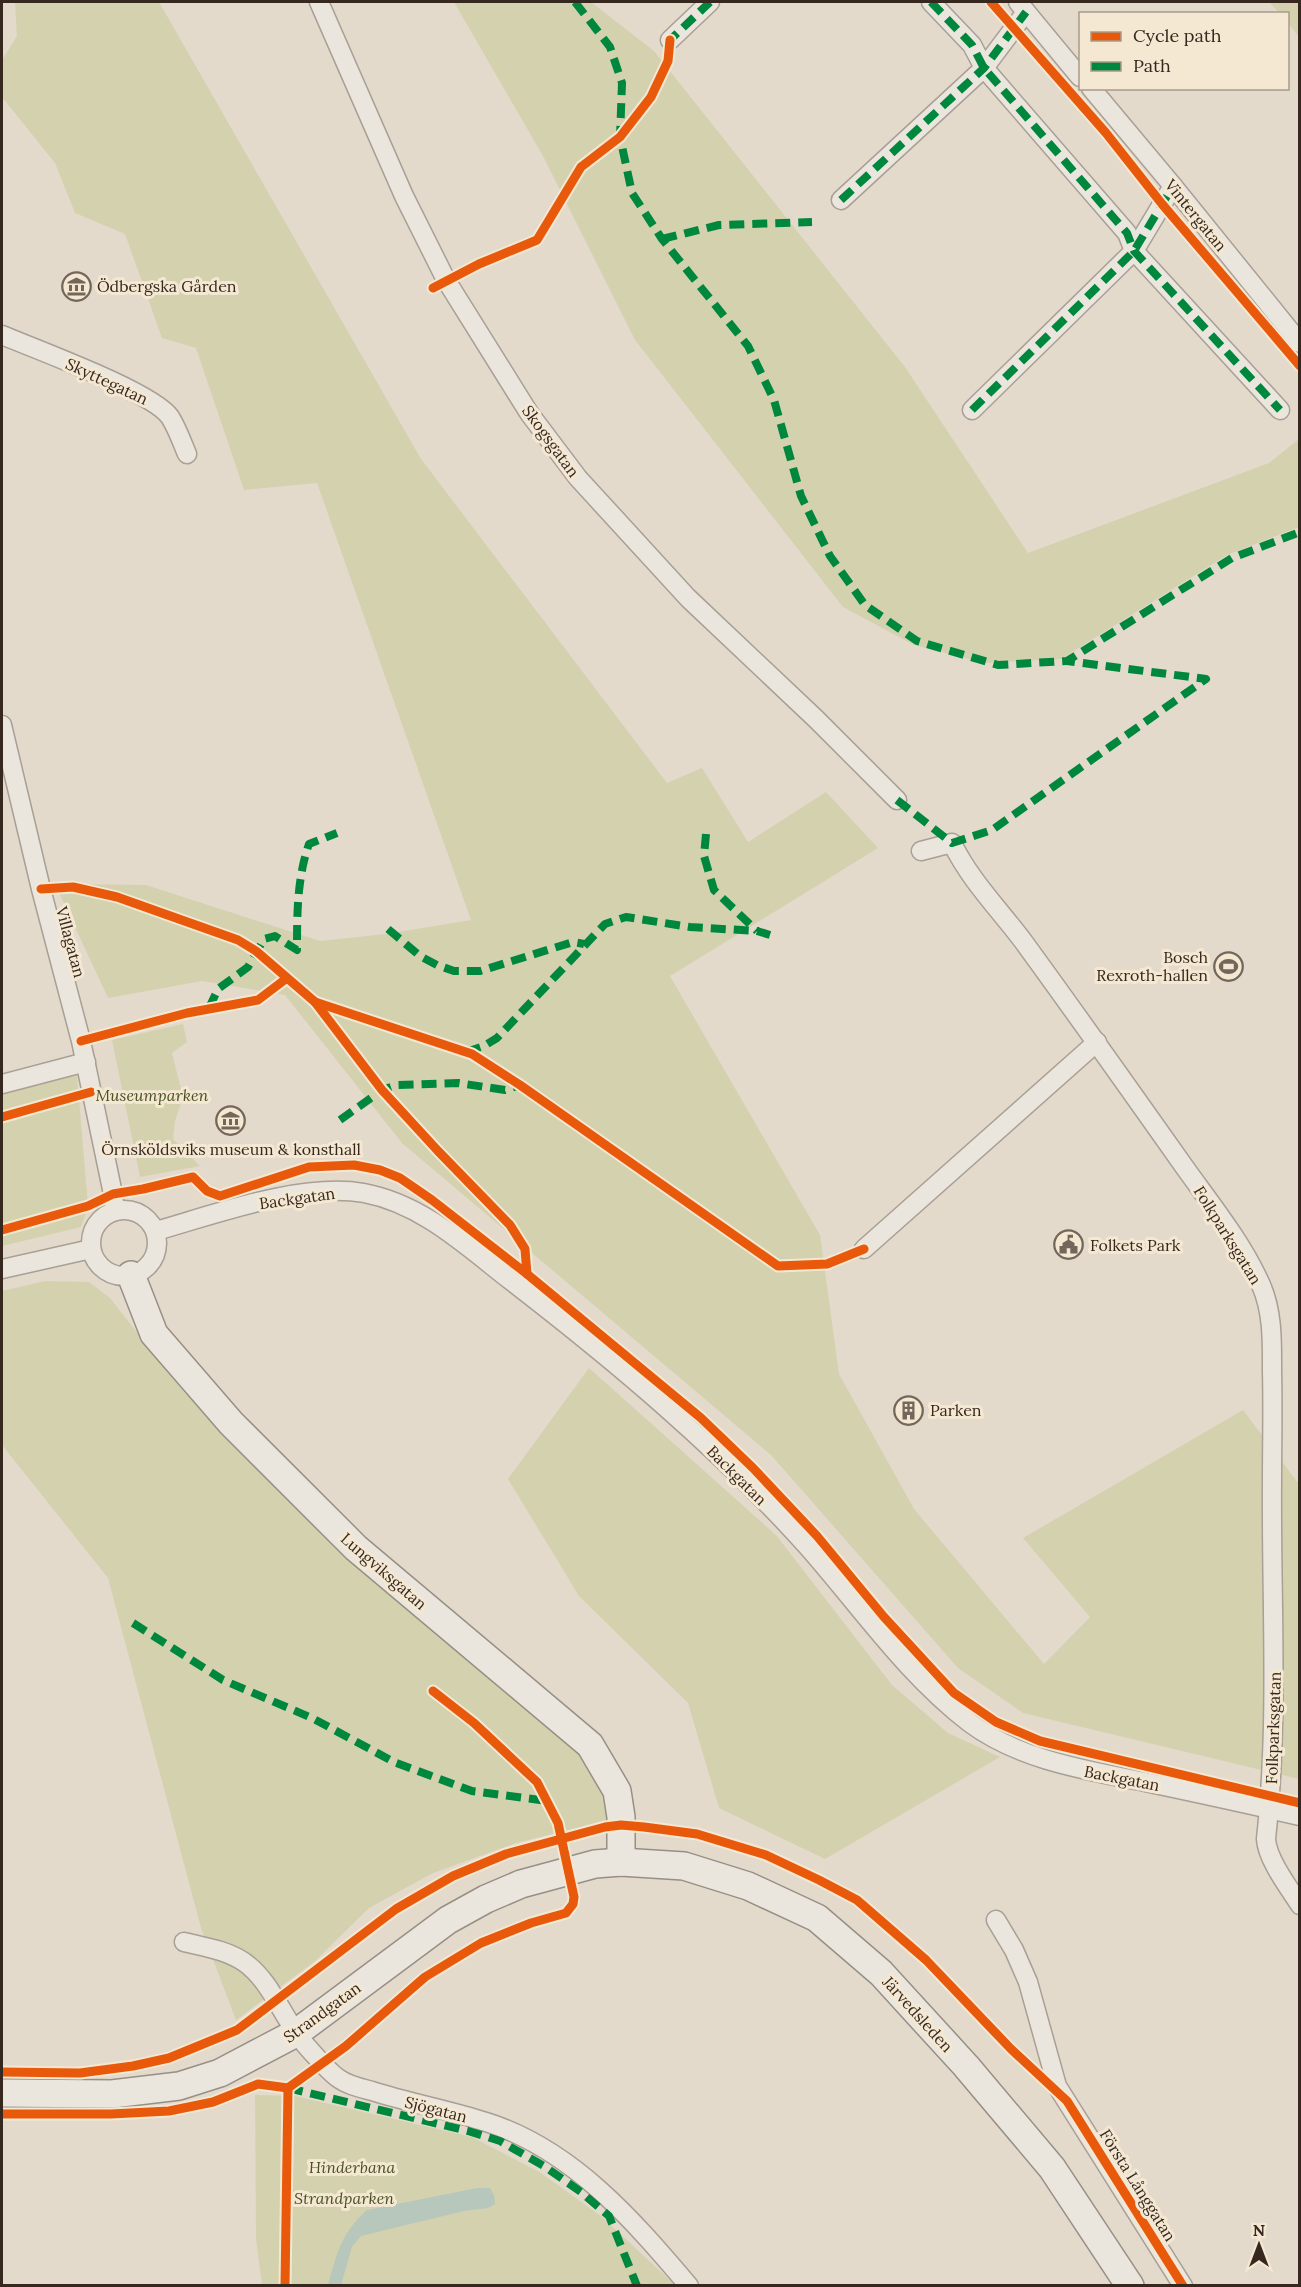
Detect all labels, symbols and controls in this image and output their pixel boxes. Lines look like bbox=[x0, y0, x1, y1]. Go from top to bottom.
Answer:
legend bbox=[1079, 12, 1289, 90]
text: Cycle path bbox=[1133, 24, 1222, 47]
text: Path bbox=[1133, 54, 1171, 77]
street label: Vintergatan bbox=[1160, 174, 1231, 255]
museum icon: Ödbergska Gården bbox=[60, 270, 92, 302]
place label: Ödbergska Gården bbox=[97, 276, 237, 296]
street label: Skyttegatan bbox=[63, 353, 152, 409]
street label: Skogsgatan bbox=[518, 401, 584, 481]
street label: Villagatan bbox=[52, 903, 90, 980]
place label: Bosch Rexroth-hallen bbox=[1096, 947, 1208, 985]
sports icon: Bosch Rexroth-hallen bbox=[1213, 950, 1245, 982]
park label: Museumparken bbox=[96, 1085, 209, 1105]
museum icon: Örnsköldsviks museum & konsthall bbox=[215, 1105, 247, 1137]
place label: Örnsköldsviks museum & konsthall bbox=[101, 1139, 361, 1159]
street label: Folkparksgatan bbox=[1190, 1182, 1266, 1288]
street label: Backgatan bbox=[258, 1183, 337, 1213]
public building icon: Folkets Park bbox=[1053, 1229, 1085, 1261]
place label: Folkets Park bbox=[1090, 1235, 1181, 1255]
building icon: Parken bbox=[893, 1394, 925, 1426]
place label: Parken bbox=[930, 1400, 982, 1420]
street label: Backgatan bbox=[703, 1441, 771, 1509]
street label: Lungviksgatan bbox=[337, 1528, 431, 1614]
street label: Folkparksgatan bbox=[1261, 1671, 1285, 1785]
street label: Backgatan bbox=[1083, 1761, 1162, 1795]
street label: Järvedsleden bbox=[878, 1971, 958, 2056]
street label: Strandgatan bbox=[279, 1977, 365, 2047]
street label: Sjögatan bbox=[403, 2092, 470, 2126]
street label: Första Långgatan bbox=[1095, 2125, 1181, 2245]
park label: Hinderbana bbox=[309, 2157, 395, 2177]
park label: Strandparken bbox=[294, 2188, 394, 2208]
north arrow bbox=[1229, 2215, 1289, 2275]
text: N bbox=[1253, 2220, 1265, 2240]

